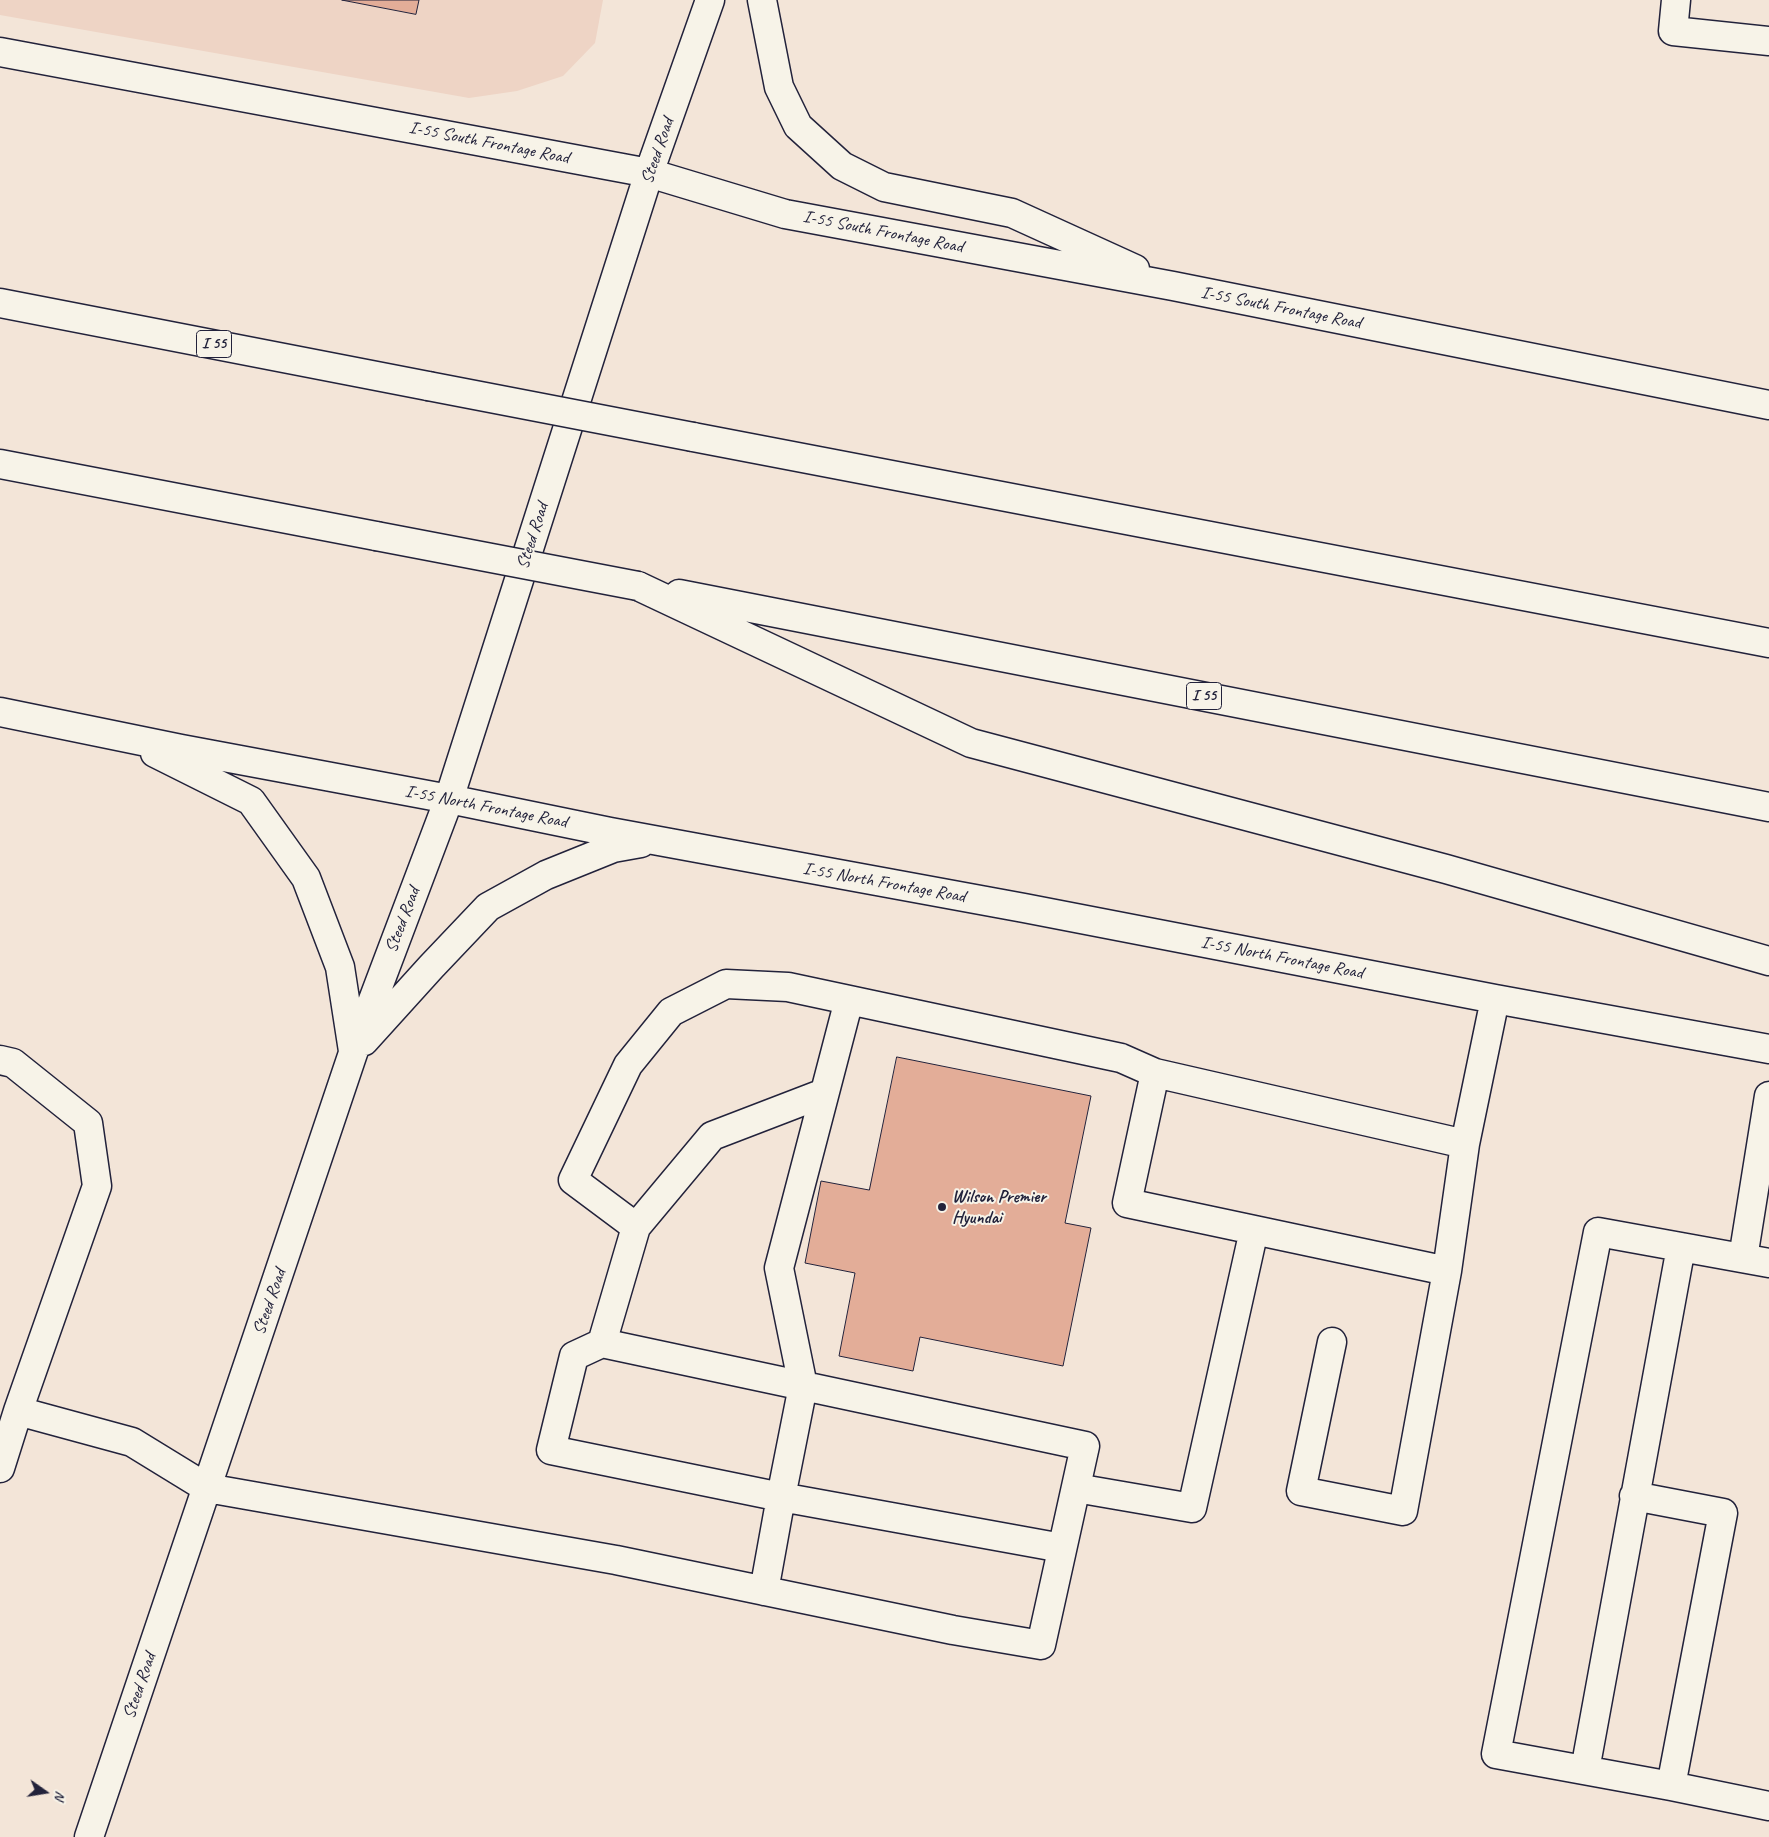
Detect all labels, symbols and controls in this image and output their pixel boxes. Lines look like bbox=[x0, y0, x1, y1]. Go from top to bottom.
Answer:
street label: Steed Road bbox=[637, 115, 679, 187]
street label: I-55 South Frontage Road bbox=[407, 117, 571, 169]
street label: I-55 South Frontage Road bbox=[801, 206, 965, 258]
street label: I-55 South Frontage Road bbox=[1199, 282, 1363, 334]
road number: I 55 bbox=[196, 330, 232, 358]
street label: Steed Road bbox=[512, 500, 554, 572]
road number: I 55 bbox=[1186, 682, 1222, 709]
street label: I-55 North Frontage Road bbox=[403, 781, 569, 833]
street label: I-55 North Frontage Road bbox=[801, 858, 967, 908]
street label: Steed Road bbox=[381, 884, 425, 956]
street label: I-55 North Frontage Road bbox=[1199, 932, 1365, 984]
place label: Wilson Premier Hyundai bbox=[952, 1186, 1046, 1228]
marker: Wilson Premier Hyundai bbox=[936, 1201, 948, 1213]
street label: Steed Road bbox=[249, 1266, 291, 1338]
street label: Steed Road bbox=[119, 1650, 161, 1722]
north arrow bbox=[20, 1767, 70, 1817]
text: N bbox=[51, 1789, 69, 1802]

